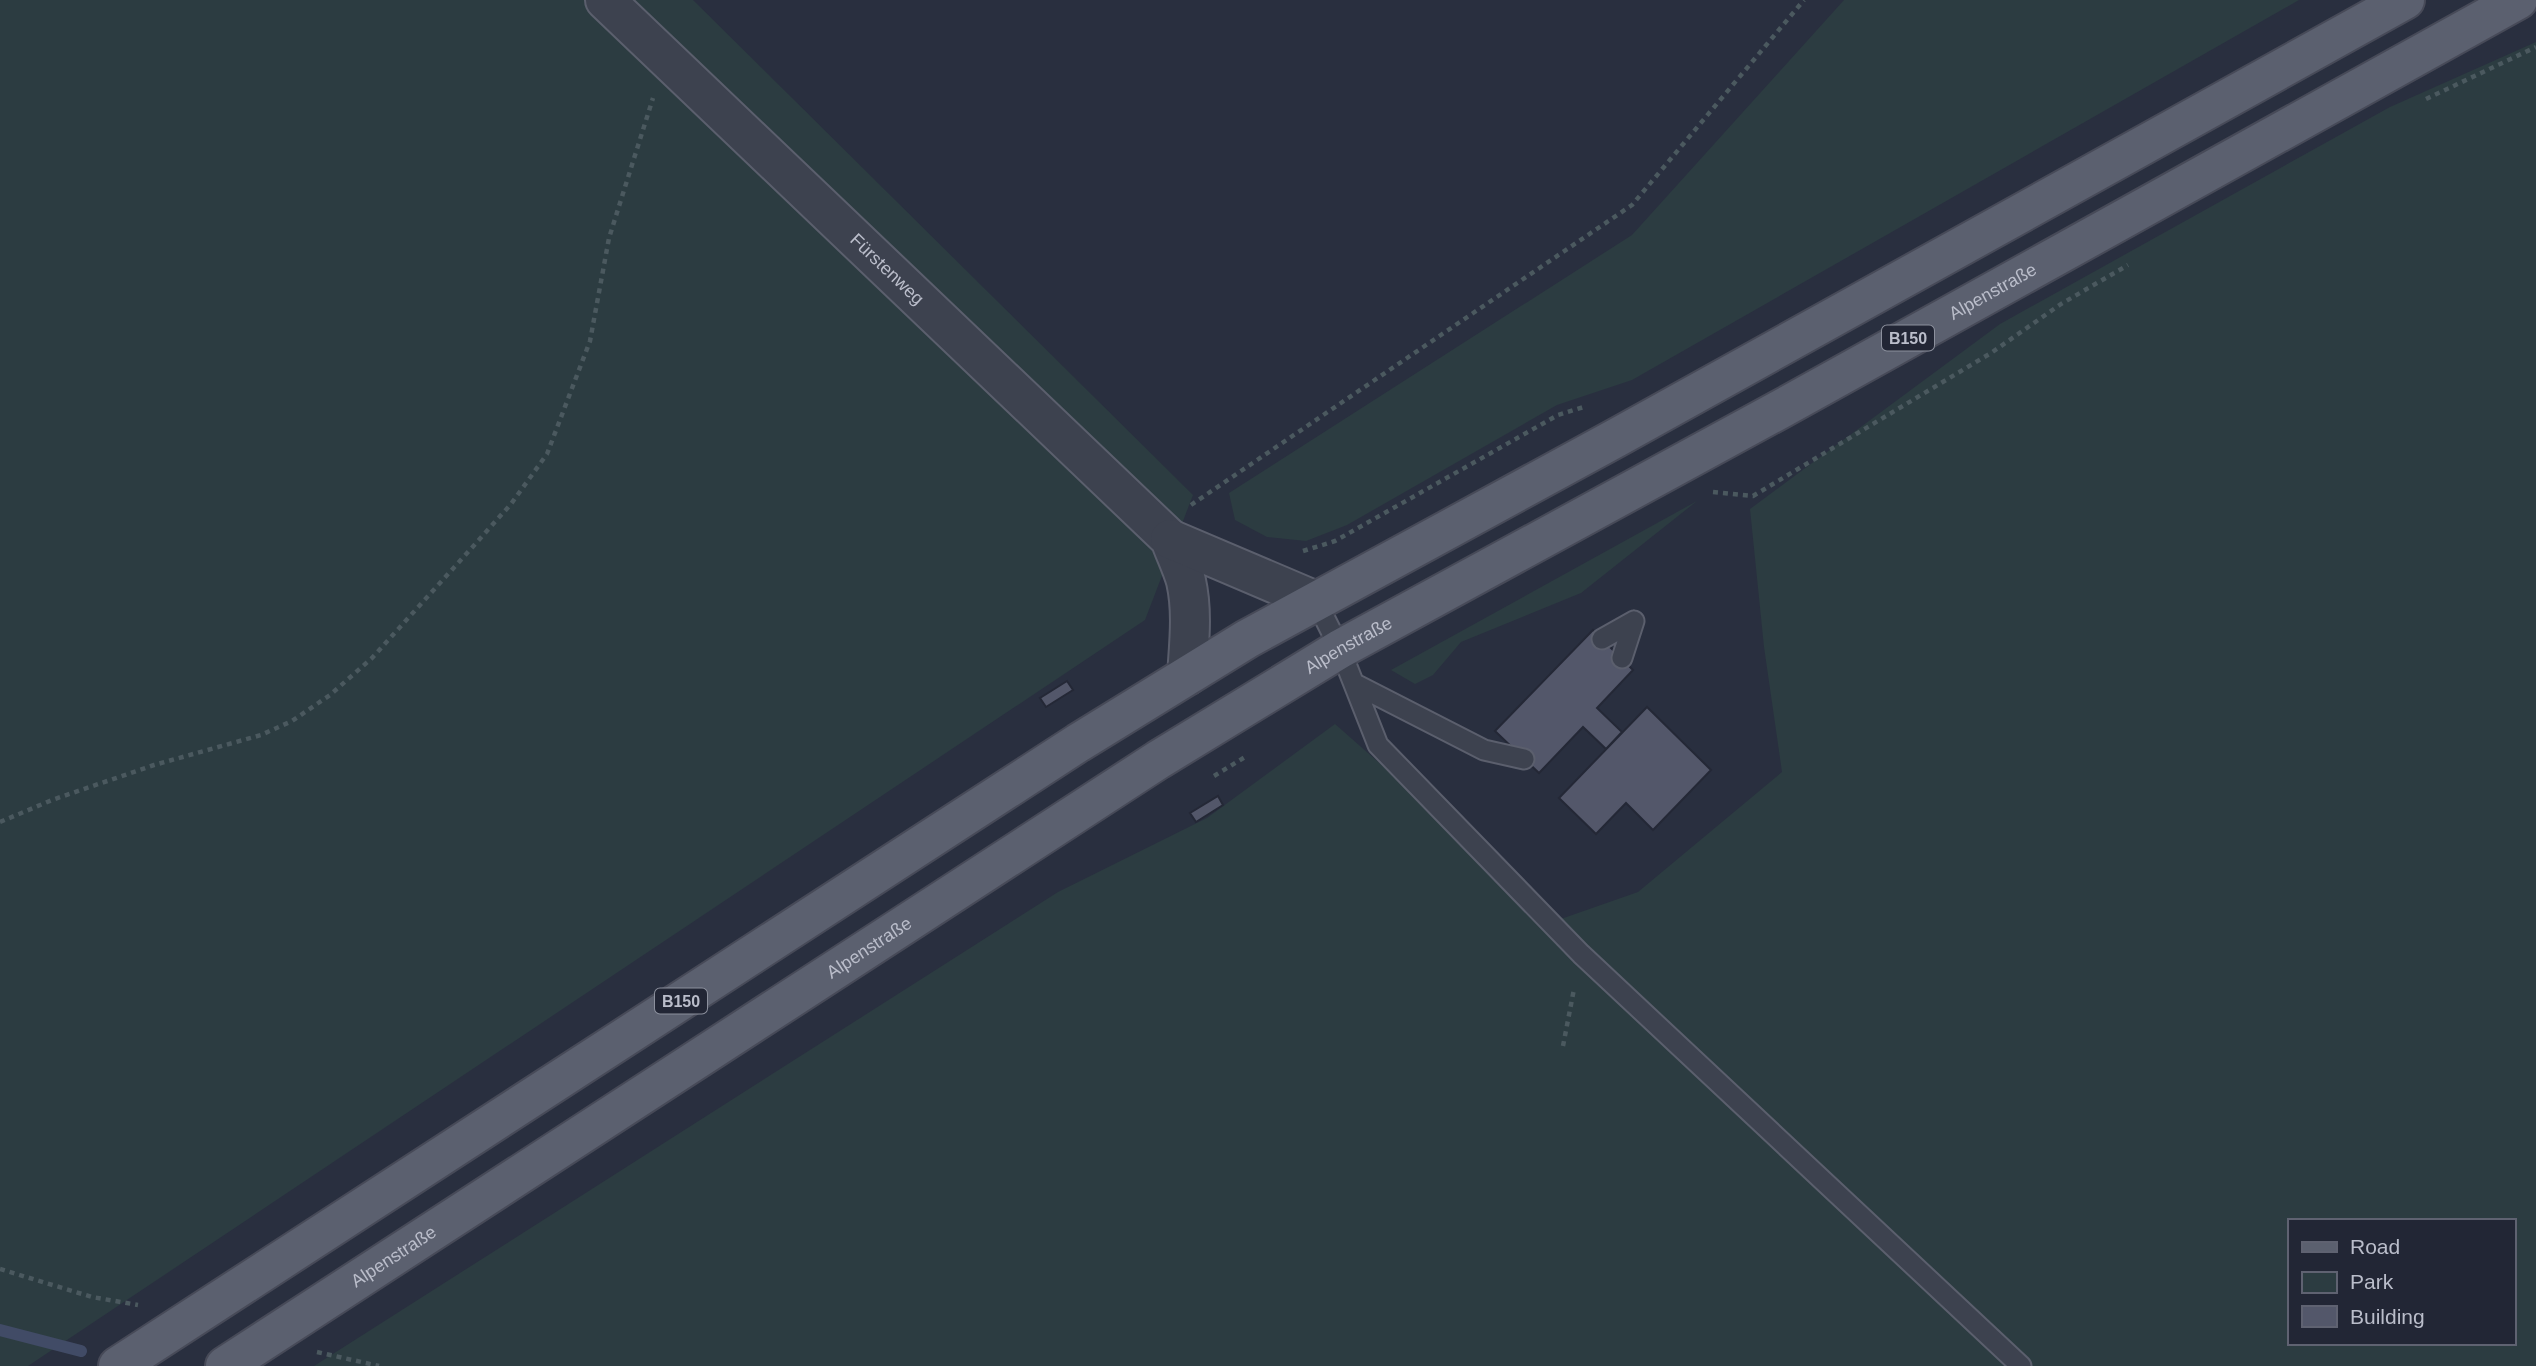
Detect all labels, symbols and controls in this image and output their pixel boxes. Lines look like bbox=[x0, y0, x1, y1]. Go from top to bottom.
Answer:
street label: Fürstenweg bbox=[846, 229, 928, 309]
street label: Alpenstraße bbox=[1945, 259, 2040, 324]
road number: B150 bbox=[1882, 326, 1934, 350]
street label: Alpenstraße bbox=[1301, 613, 1396, 678]
street label: Alpenstraße bbox=[823, 913, 915, 983]
road number: B150 bbox=[655, 988, 707, 1014]
legend bbox=[2288, 1219, 2515, 1345]
street label: Alpenstraße bbox=[347, 1222, 440, 1291]
text: Road bbox=[2350, 1235, 2400, 1258]
text: Park bbox=[2350, 1270, 2394, 1293]
text: Building bbox=[2350, 1305, 2425, 1328]

